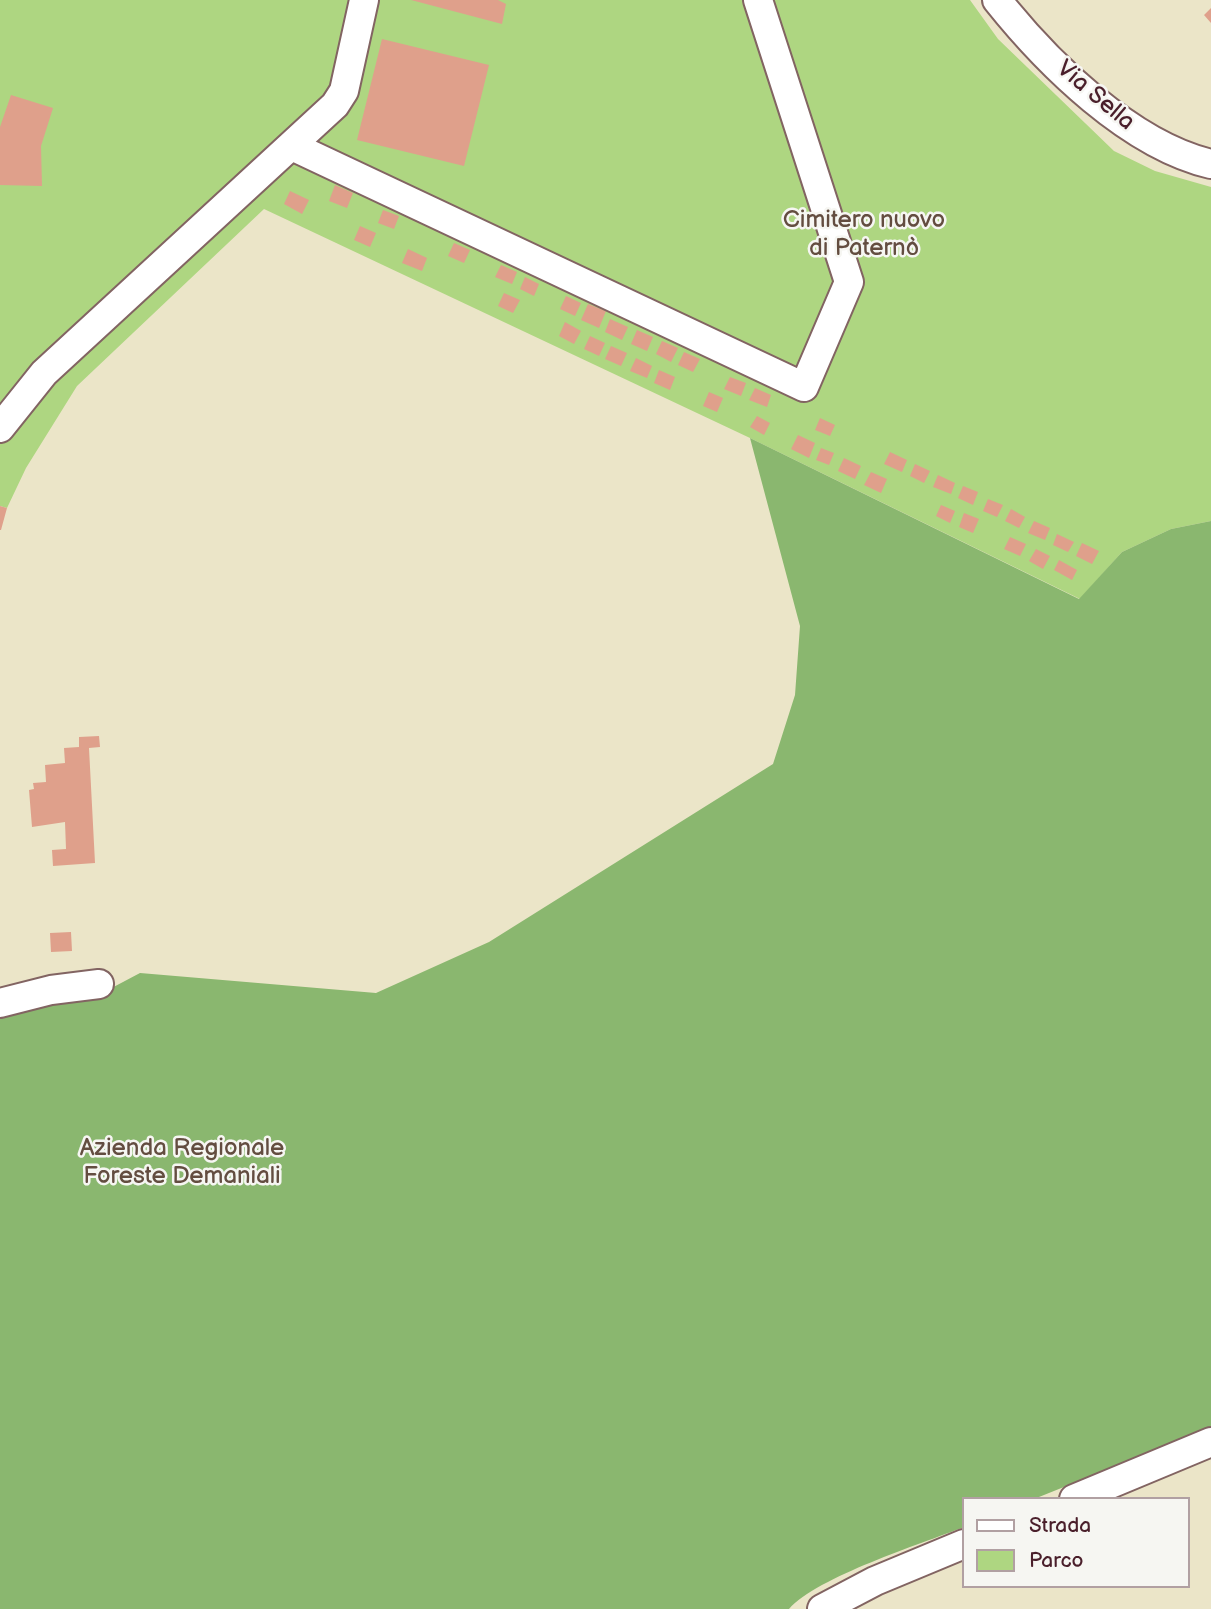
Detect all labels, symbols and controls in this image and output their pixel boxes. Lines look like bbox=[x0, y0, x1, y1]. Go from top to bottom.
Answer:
street label: Via Sella bbox=[1050, 55, 1140, 137]
park label: Cimitero nuovo di Paternò bbox=[783, 207, 945, 263]
park label: Azienda Regionale Foreste Demaniali bbox=[80, 1135, 284, 1191]
legend bbox=[962, 1497, 1190, 1588]
text: Strada bbox=[1029, 1513, 1091, 1538]
text: Parco bbox=[1029, 1548, 1084, 1573]

